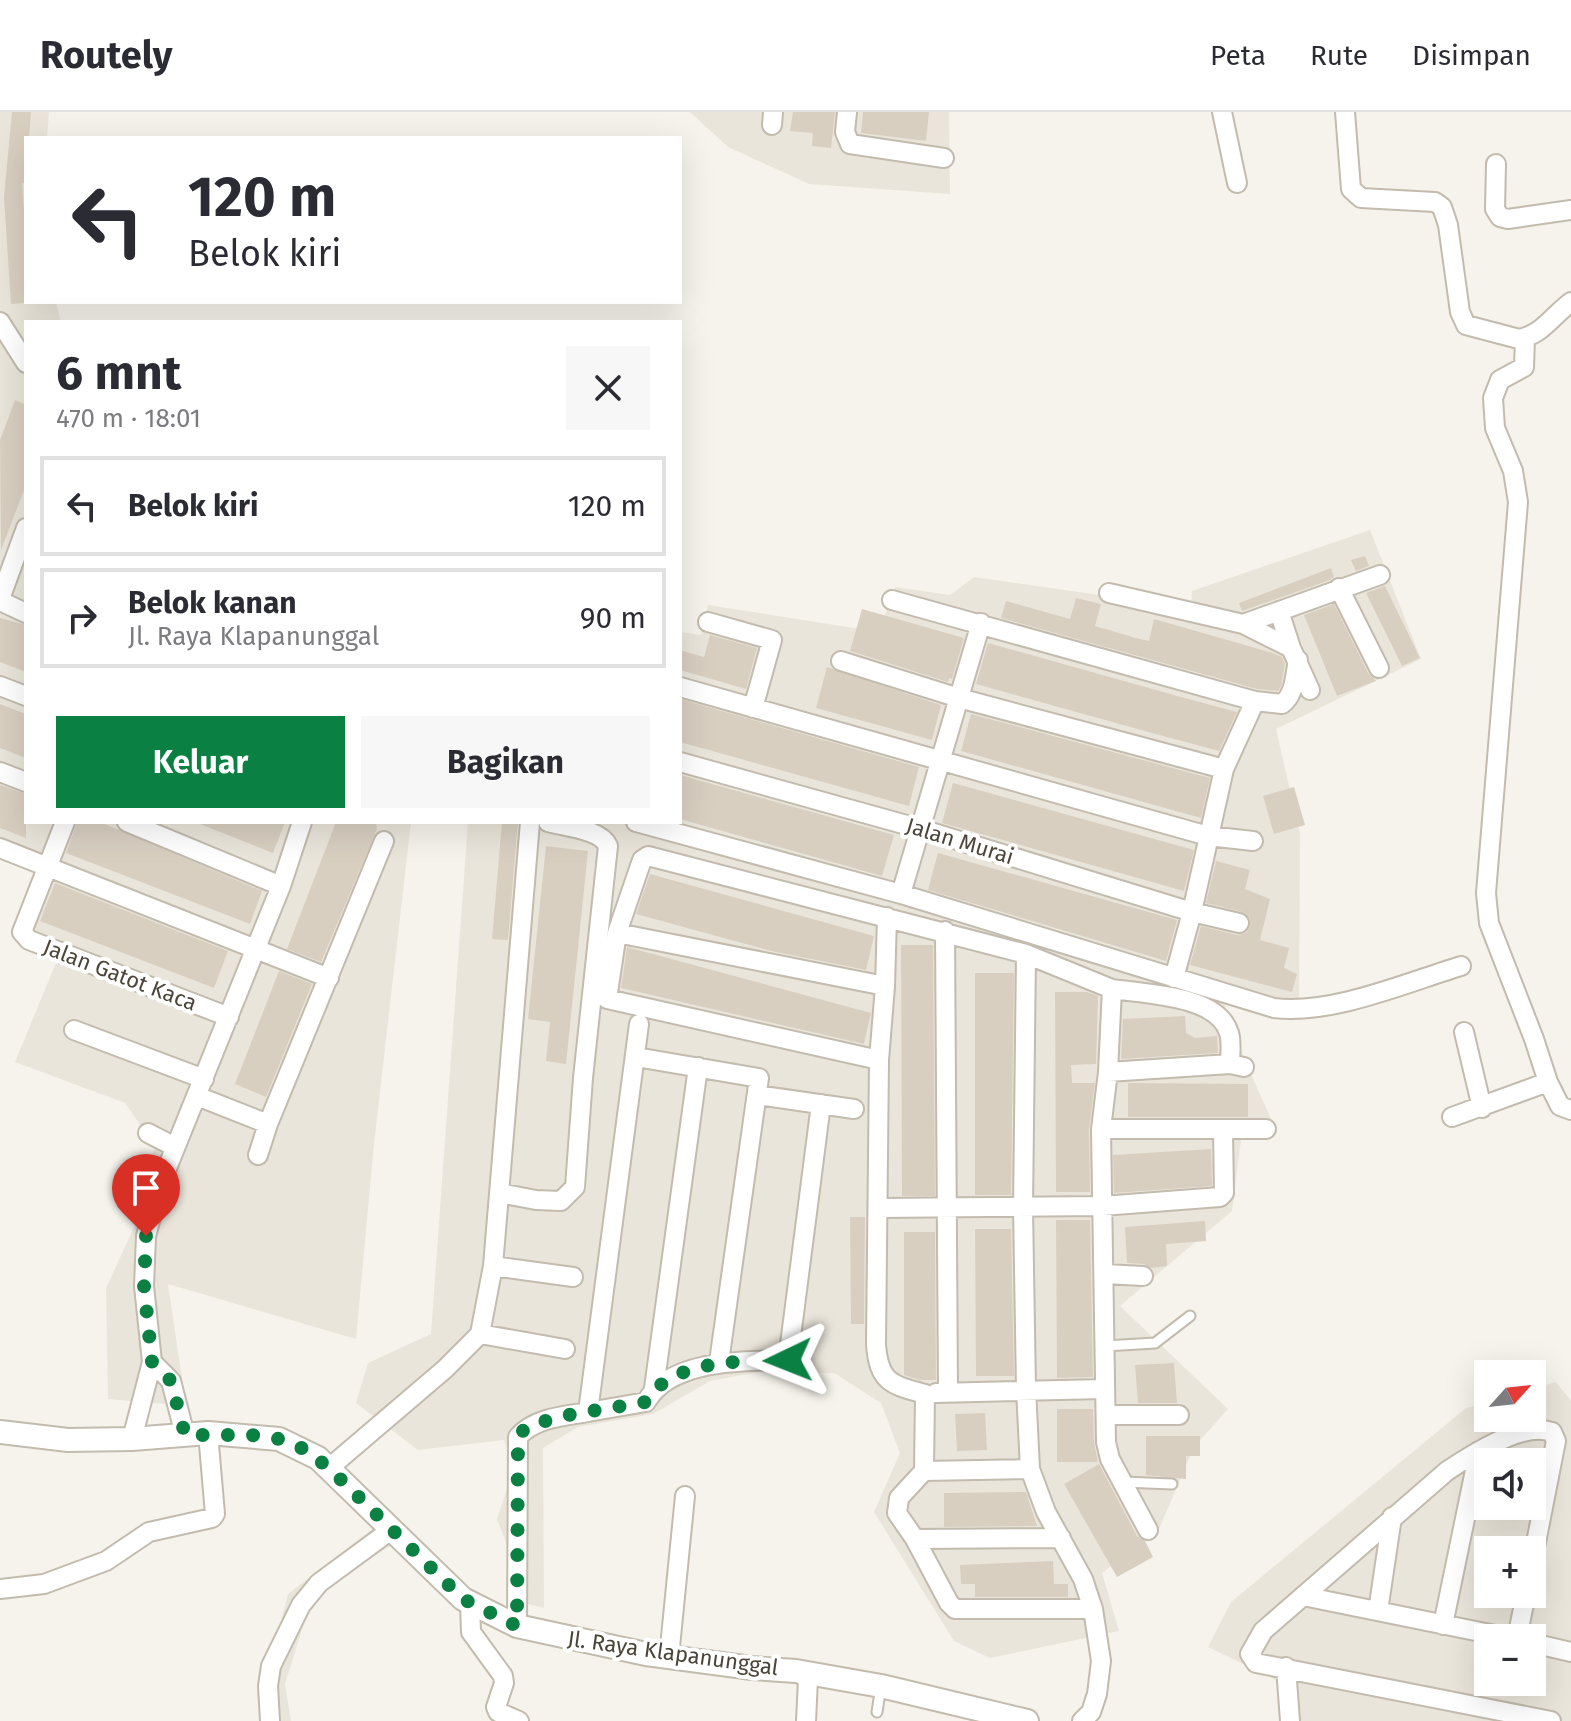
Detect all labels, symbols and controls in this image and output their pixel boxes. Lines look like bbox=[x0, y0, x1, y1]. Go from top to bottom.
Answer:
text: Routely bbox=[40, 32, 172, 78]
text: Peta bbox=[1210, 39, 1266, 72]
text: Rute bbox=[1310, 39, 1368, 72]
text: Disimpan bbox=[1412, 39, 1531, 72]
text: 120 m bbox=[188, 164, 336, 231]
icon: left bbox=[56, 168, 160, 272]
text: Belok kiri bbox=[188, 232, 342, 276]
text: 6 mnt bbox=[56, 344, 181, 402]
button: close bbox=[566, 346, 650, 430]
text: 470 m · 18:01 bbox=[56, 403, 201, 434]
icon: left bbox=[60, 484, 104, 528]
text: Belok kiri bbox=[128, 488, 259, 524]
text: 120 m bbox=[568, 488, 646, 524]
text: Belok kanan bbox=[128, 585, 297, 621]
icon: right bbox=[60, 596, 104, 640]
text: 90 m bbox=[580, 600, 646, 636]
text: Jl. Raya Klapanunggal bbox=[128, 621, 379, 652]
button: Keluar bbox=[56, 716, 345, 808]
button: Bagikan bbox=[361, 716, 650, 808]
street label: Jalan Murai bbox=[903, 812, 1017, 870]
street label: Jalan Gatot Kaca bbox=[39, 933, 201, 1017]
pin bbox=[112, 1154, 180, 1236]
icon: arrive bbox=[124, 1166, 168, 1210]
position arrow bbox=[746, 1318, 830, 1402]
north arrow bbox=[1474, 1360, 1546, 1432]
map controls bbox=[1474, 1360, 1546, 1696]
button: sound bbox=[1474, 1448, 1546, 1520]
button: + bbox=[1474, 1536, 1546, 1608]
button: − bbox=[1474, 1624, 1546, 1696]
street label: Jl. Raya Klapanunggal bbox=[566, 1625, 780, 1681]

